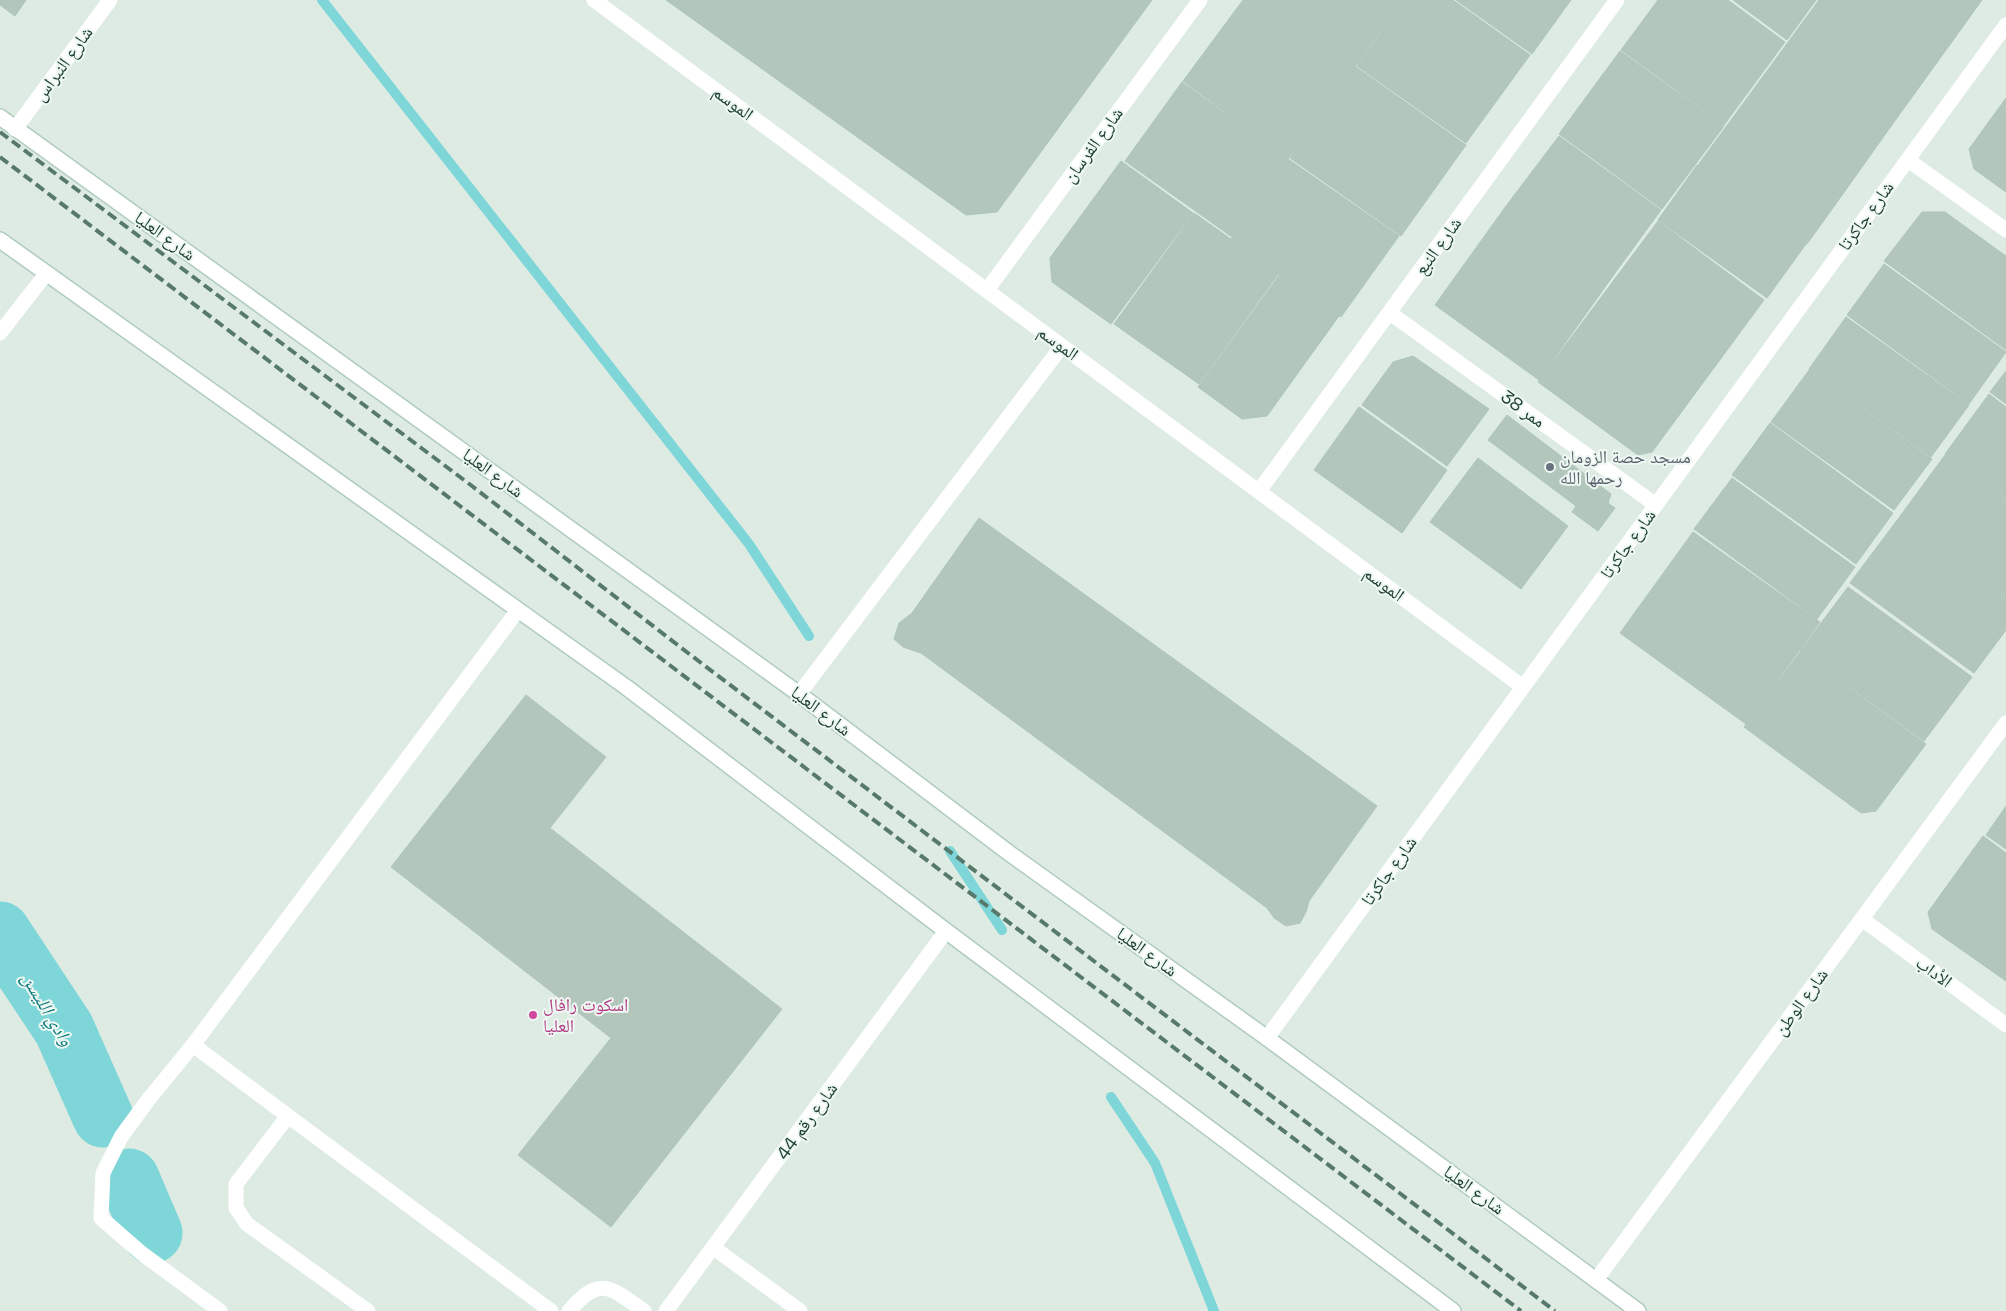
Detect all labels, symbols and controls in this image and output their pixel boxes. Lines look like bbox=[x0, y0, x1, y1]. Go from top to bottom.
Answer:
street label: شارع النبراس bbox=[28, 22, 98, 106]
street label: الموسم bbox=[708, 80, 758, 126]
street label: شارع الفرسان bbox=[1057, 102, 1128, 187]
street label: شارع جاكرتا bbox=[1833, 176, 1899, 255]
street label: شارع العليا bbox=[130, 206, 200, 265]
street label: شارع النبع bbox=[1409, 212, 1467, 280]
street label: الموسم bbox=[1033, 320, 1083, 366]
street label: ممر 38 bbox=[1496, 385, 1550, 432]
street label: شارع العليا bbox=[458, 443, 528, 502]
place label: مسجد حصة الزومان رحمها الله bbox=[1560, 445, 1691, 489]
marker: مسجد حصة الزومان رحمها الله bbox=[1544, 461, 1556, 473]
street label: شارع جاكرتا bbox=[1595, 504, 1661, 583]
street label: الموسم bbox=[1359, 561, 1409, 607]
street label: شارع العليا bbox=[786, 680, 856, 741]
street label: شارع جاكرتا bbox=[1356, 831, 1422, 910]
street label: شارع العليا bbox=[1112, 922, 1182, 981]
street label: الأداب bbox=[1912, 951, 1957, 992]
street label: شارع الوطن bbox=[1768, 963, 1833, 1040]
water label: وادي الليسن bbox=[13, 968, 79, 1052]
place label: اسكوت رافال العليا bbox=[543, 993, 628, 1037]
marker: اسكوت رافال العليا bbox=[527, 1009, 539, 1021]
street label: شارع رقم 44 bbox=[771, 1078, 843, 1164]
street label: شارع العليا bbox=[1439, 1160, 1509, 1219]

